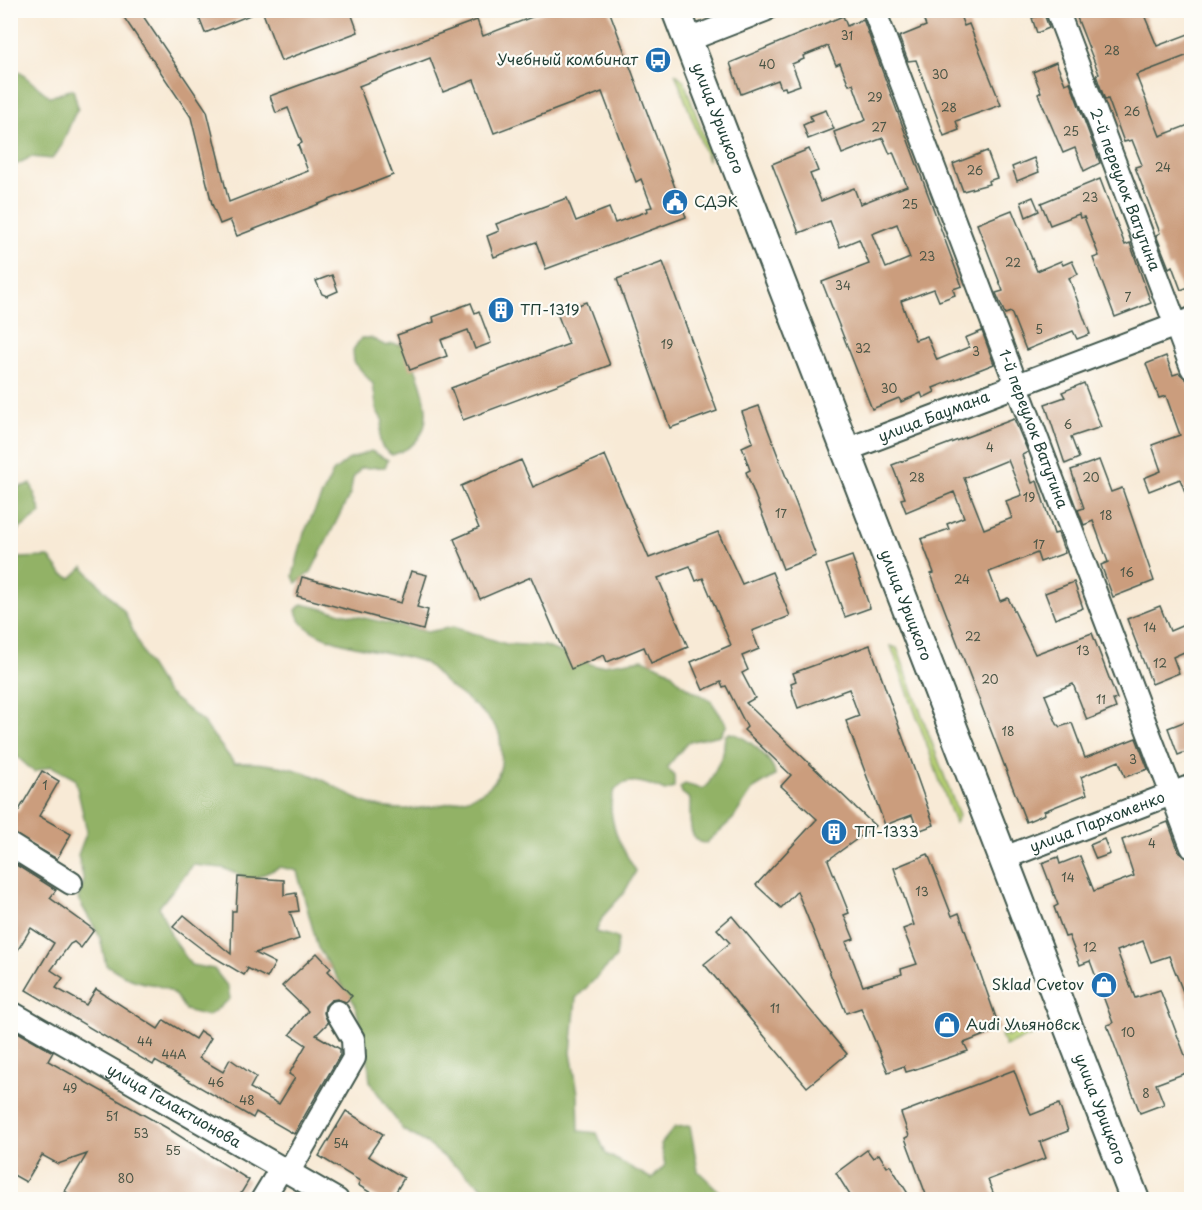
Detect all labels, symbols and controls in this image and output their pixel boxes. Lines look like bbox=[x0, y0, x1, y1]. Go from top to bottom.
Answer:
house number: 31 bbox=[841, 26, 853, 44]
house number: 28 bbox=[1104, 41, 1120, 59]
bus stop icon: Учебный комбинат bbox=[643, 45, 673, 75]
place label: Учебный комбинат bbox=[497, 47, 639, 70]
house number: 40 bbox=[759, 55, 776, 73]
street label: улица Урицкого bbox=[687, 59, 751, 177]
house number: 30 bbox=[932, 65, 949, 83]
house number: 29 bbox=[867, 88, 883, 106]
house number: 28 bbox=[941, 98, 957, 116]
house number: 26 bbox=[1124, 102, 1140, 120]
street label: 2-й переулок Ватутина bbox=[1085, 104, 1168, 274]
house number: 27 bbox=[872, 118, 887, 136]
house number: 25 bbox=[1063, 122, 1079, 140]
house number: 24 bbox=[1155, 158, 1171, 176]
house number: 26 bbox=[967, 161, 983, 179]
public building icon: СДЭК bbox=[660, 187, 690, 217]
house number: 23 bbox=[1082, 188, 1098, 206]
place label: СДЭК bbox=[694, 189, 738, 212]
house number: 25 bbox=[902, 195, 918, 213]
house number: 23 bbox=[919, 247, 935, 265]
house number: 22 bbox=[1005, 253, 1021, 271]
house number: 34 bbox=[835, 276, 851, 294]
house number: 7 bbox=[1125, 288, 1132, 306]
building icon: ТП-1319 bbox=[486, 295, 516, 325]
place label: ТП-1319 bbox=[520, 297, 579, 320]
house number: 5 bbox=[1035, 320, 1043, 338]
house number: 19 bbox=[661, 335, 673, 353]
house number: 32 bbox=[855, 339, 871, 357]
house number: 3 bbox=[972, 342, 980, 360]
street label: 1-й переулок Ватутина bbox=[994, 345, 1075, 512]
house number: 30 bbox=[881, 379, 898, 397]
street label: улица Баумана bbox=[874, 384, 993, 447]
house number: 6 bbox=[1064, 415, 1072, 433]
house number: 4 bbox=[986, 438, 994, 456]
house number: 28 bbox=[909, 468, 925, 486]
house number: 20 bbox=[1082, 468, 1100, 486]
house number: 19 bbox=[1023, 488, 1035, 506]
house number: 17 bbox=[775, 504, 787, 522]
house number: 18 bbox=[1100, 506, 1112, 524]
house number: 17 bbox=[1033, 535, 1045, 553]
street label: улица Урицкого bbox=[875, 546, 939, 664]
house number: 16 bbox=[1120, 563, 1134, 581]
house number: 24 bbox=[954, 570, 970, 588]
house number: 14 bbox=[1143, 618, 1157, 636]
house number: 22 bbox=[965, 627, 981, 645]
house number: 13 bbox=[1076, 641, 1090, 659]
house number: 12 bbox=[1153, 654, 1167, 672]
house number: 20 bbox=[981, 670, 999, 688]
house number: 11 bbox=[1096, 690, 1106, 708]
house number: 18 bbox=[1002, 722, 1014, 740]
house number: 3 bbox=[1129, 750, 1137, 768]
house number: 1 bbox=[42, 776, 48, 794]
street label: улица Пархоменко bbox=[1026, 785, 1168, 857]
building icon: ТП-1333 bbox=[819, 817, 849, 847]
place label: ТП-1333 bbox=[854, 819, 919, 842]
house number: 4 bbox=[1148, 834, 1156, 852]
house number: 14 bbox=[1061, 868, 1075, 886]
house number: 13 bbox=[915, 882, 929, 900]
house number: 12 bbox=[1083, 938, 1097, 956]
shop icon: Sklad Cvetov bbox=[1089, 970, 1119, 1000]
place label: Sklad Cvetov bbox=[992, 972, 1084, 995]
house number: 11 bbox=[770, 999, 780, 1017]
shop icon: Audi Ульяновск bbox=[932, 1010, 962, 1040]
place label: Audi Ульяновск bbox=[966, 1012, 1080, 1035]
house number: 10 bbox=[1121, 1023, 1135, 1041]
house number: 44 bbox=[137, 1032, 153, 1050]
house number: 44А bbox=[161, 1045, 187, 1063]
street label: улица Урицкого bbox=[1069, 1050, 1133, 1167]
street label: улица Галактионова bbox=[103, 1057, 247, 1153]
house number: 46 bbox=[208, 1073, 224, 1091]
house number: 49 bbox=[63, 1079, 77, 1097]
house number: 8 bbox=[1142, 1084, 1150, 1102]
house number: 48 bbox=[239, 1091, 255, 1109]
house number: 51 bbox=[106, 1107, 118, 1125]
house number: 53 bbox=[133, 1124, 149, 1142]
house number: 54 bbox=[333, 1134, 349, 1152]
house number: 55 bbox=[165, 1141, 181, 1159]
house number: 80 bbox=[118, 1169, 134, 1187]

